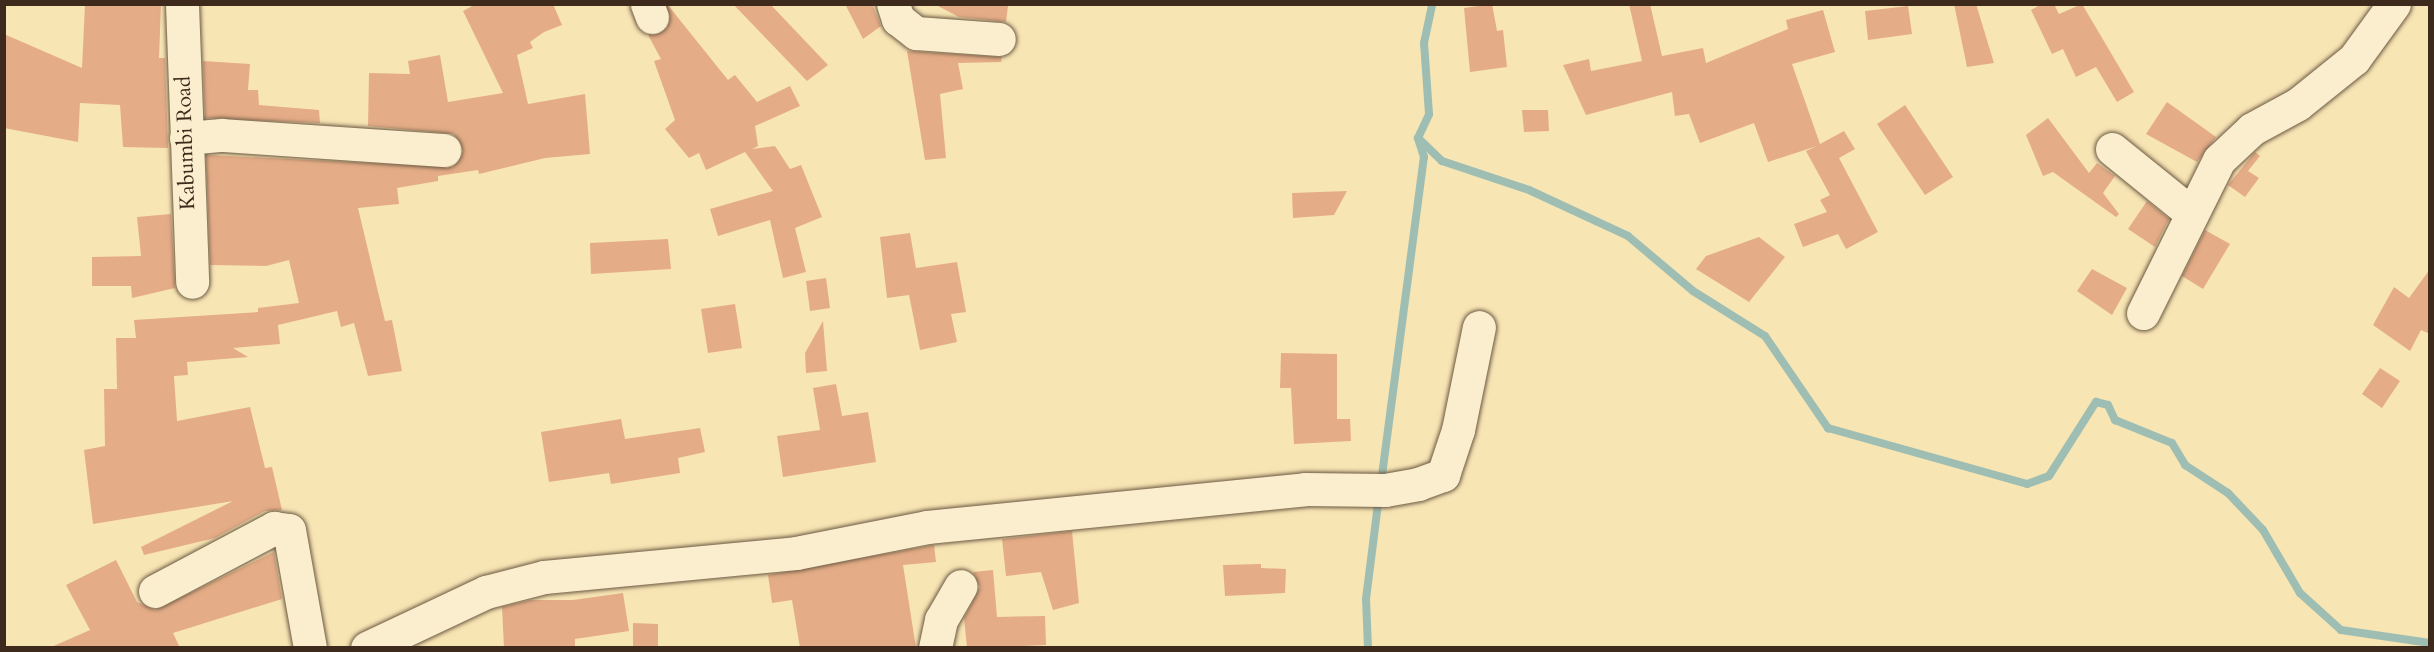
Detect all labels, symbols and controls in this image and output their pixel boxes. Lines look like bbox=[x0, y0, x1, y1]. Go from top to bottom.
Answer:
street label: Kabumbi Road bbox=[171, 75, 201, 211]

